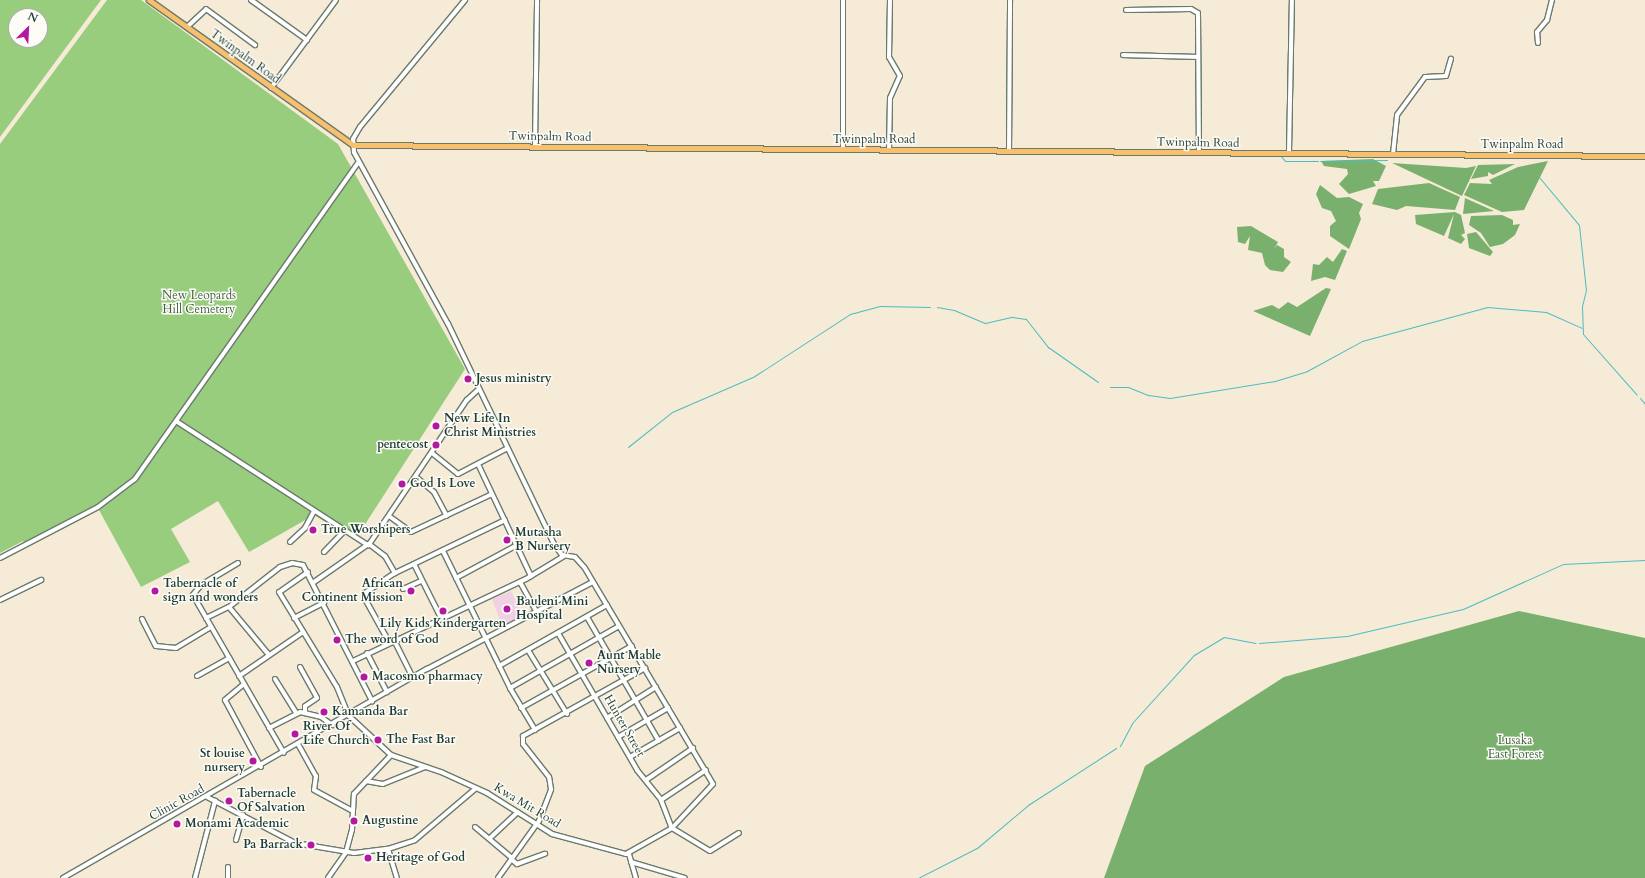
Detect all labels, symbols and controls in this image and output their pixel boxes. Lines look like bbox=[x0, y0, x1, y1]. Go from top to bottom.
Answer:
north arrow bbox=[8, 8, 48, 48]
text: N bbox=[25, 9, 40, 26]
street label: Twinpalm Road bbox=[207, 27, 283, 87]
street label: Twinpalm Road bbox=[508, 129, 592, 145]
street label: Twinpalm Road bbox=[833, 133, 915, 147]
street label: Twinpalm Road bbox=[1156, 135, 1240, 151]
street label: Twinpalm Road bbox=[1481, 138, 1563, 152]
park label: New Leopards Hill Cemetery bbox=[162, 289, 236, 317]
place label: Jesus ministry bbox=[476, 372, 552, 386]
marker: Jesus ministry bbox=[463, 374, 473, 384]
place label: New Life In Christ Ministries bbox=[444, 412, 536, 440]
marker: New Life In Christ Ministries bbox=[431, 421, 441, 431]
place label: pentecost bbox=[377, 438, 428, 452]
marker: pentecost bbox=[431, 440, 441, 450]
place label: God Is Love bbox=[410, 477, 475, 491]
marker: God Is Love bbox=[397, 479, 407, 489]
place label: True Worshipers bbox=[321, 523, 411, 537]
marker: True Worshipers bbox=[308, 525, 318, 535]
place label: Mutasha B Nursery bbox=[515, 526, 571, 554]
marker: Mutasha B Nursery bbox=[502, 535, 512, 545]
place label: Tabernacle of sign and wonders bbox=[163, 577, 258, 605]
place label: African Continent Mission bbox=[302, 577, 403, 605]
marker: Tabernacle of sign and wonders bbox=[150, 586, 160, 596]
marker: African Continent Mission bbox=[406, 586, 416, 596]
place label: Bauleni Mini Hospital bbox=[516, 595, 588, 623]
marker: Bauleni Mini Hospital bbox=[501, 603, 513, 615]
marker: Lily Kids Kindergarten bbox=[438, 606, 448, 616]
place label: Lily Kids Kindergarten bbox=[380, 617, 506, 631]
place label: The word of God bbox=[345, 633, 439, 647]
marker: The word of God bbox=[332, 635, 342, 645]
place label: Aunt Mable Nursery bbox=[597, 649, 661, 677]
marker: Aunt Mable Nursery bbox=[584, 658, 594, 668]
place label: Macosmo pharmacy bbox=[372, 670, 483, 684]
marker: Macosmo pharmacy bbox=[359, 672, 369, 682]
street label: Hunter Street bbox=[600, 692, 648, 760]
place label: Kamanda Bar bbox=[332, 705, 408, 719]
marker: Kamanda Bar bbox=[319, 707, 329, 717]
place label: River Of Life Church bbox=[303, 720, 369, 748]
marker: River Of Life Church bbox=[290, 729, 300, 739]
place label: The Fast Bar bbox=[386, 733, 455, 747]
park label: Lusaka East Forest bbox=[1488, 734, 1542, 762]
marker: The Fast Bar bbox=[373, 735, 383, 745]
place label: St louise nursery bbox=[200, 747, 245, 775]
marker: St louise nursery bbox=[248, 756, 258, 766]
street label: Kwa Mit Road bbox=[491, 781, 563, 831]
street label: Clinic Road bbox=[147, 782, 207, 824]
place label: Tabernacle Of Salvation bbox=[237, 787, 305, 815]
marker: Tabernacle Of Salvation bbox=[224, 796, 234, 806]
place label: Augustine bbox=[362, 814, 418, 828]
marker: Augustine bbox=[349, 816, 359, 826]
place label: Monami Academic bbox=[185, 817, 289, 831]
marker: Monami Academic bbox=[172, 819, 182, 829]
place label: Pa Barrack bbox=[243, 838, 303, 852]
marker: Pa Barrack bbox=[306, 840, 316, 850]
place label: Heritage of God bbox=[376, 851, 465, 865]
marker: Heritage of God bbox=[363, 853, 373, 863]

